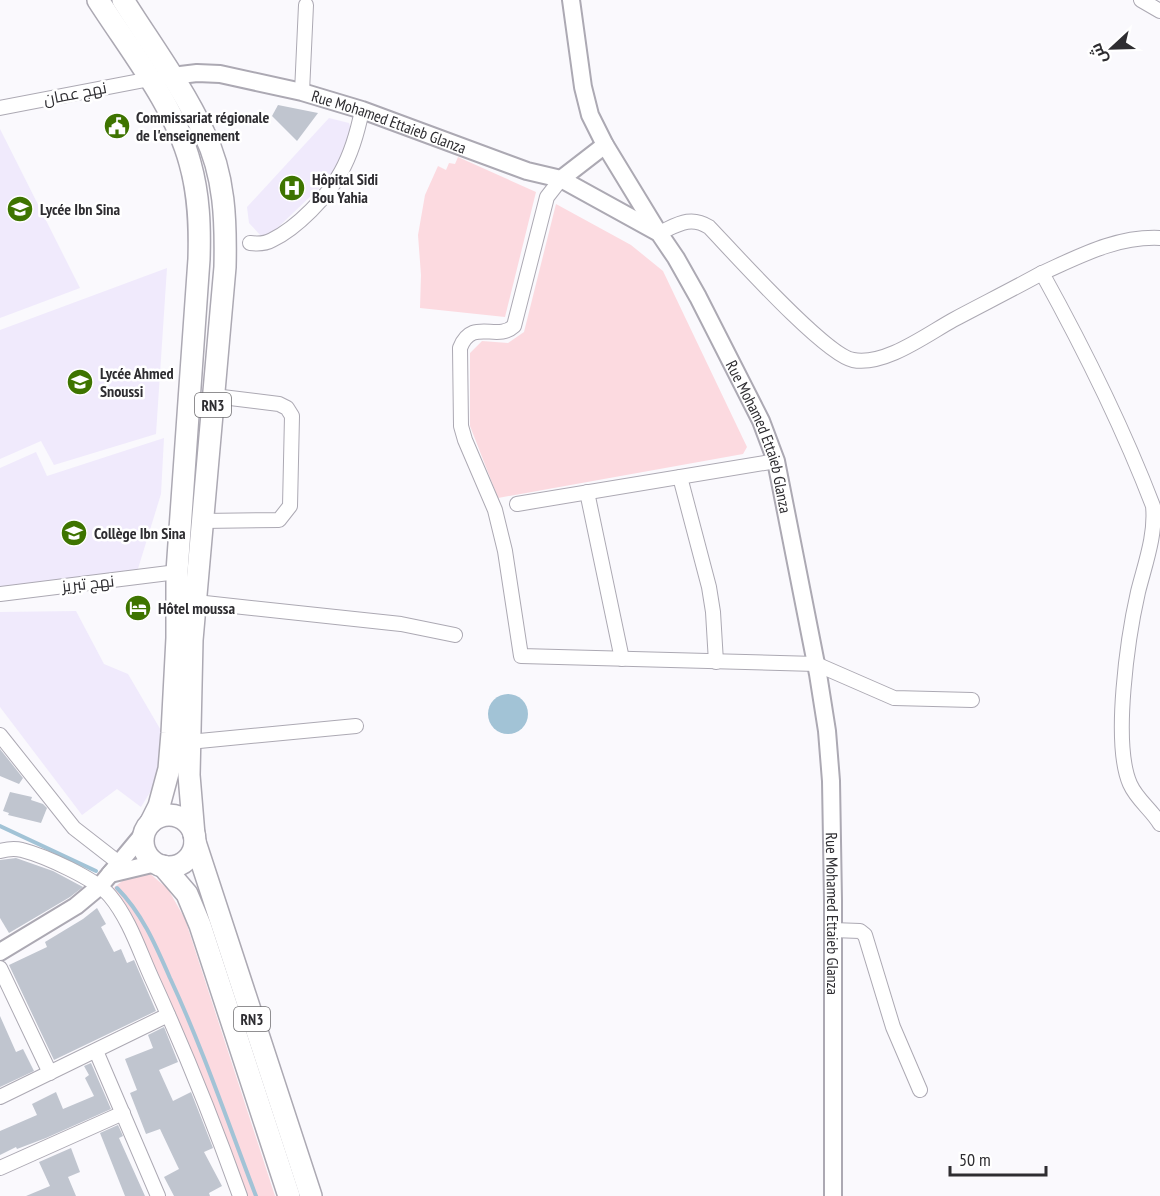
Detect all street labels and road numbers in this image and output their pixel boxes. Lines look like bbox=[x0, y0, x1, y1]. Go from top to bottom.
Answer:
street label: نهج عمان bbox=[42, 77, 109, 111]
street label: Rue Mohamed Ettaieb Glanza bbox=[309, 85, 469, 158]
street label: Rue Mohamed Ettaieb Glanza bbox=[722, 357, 796, 515]
road number: RN3 bbox=[195, 393, 231, 417]
street label: نهج تبريز bbox=[60, 570, 115, 598]
street label: Rue Mohamed Ettaieb Glanza bbox=[822, 832, 843, 995]
road number: RN3 bbox=[234, 1007, 270, 1031]

